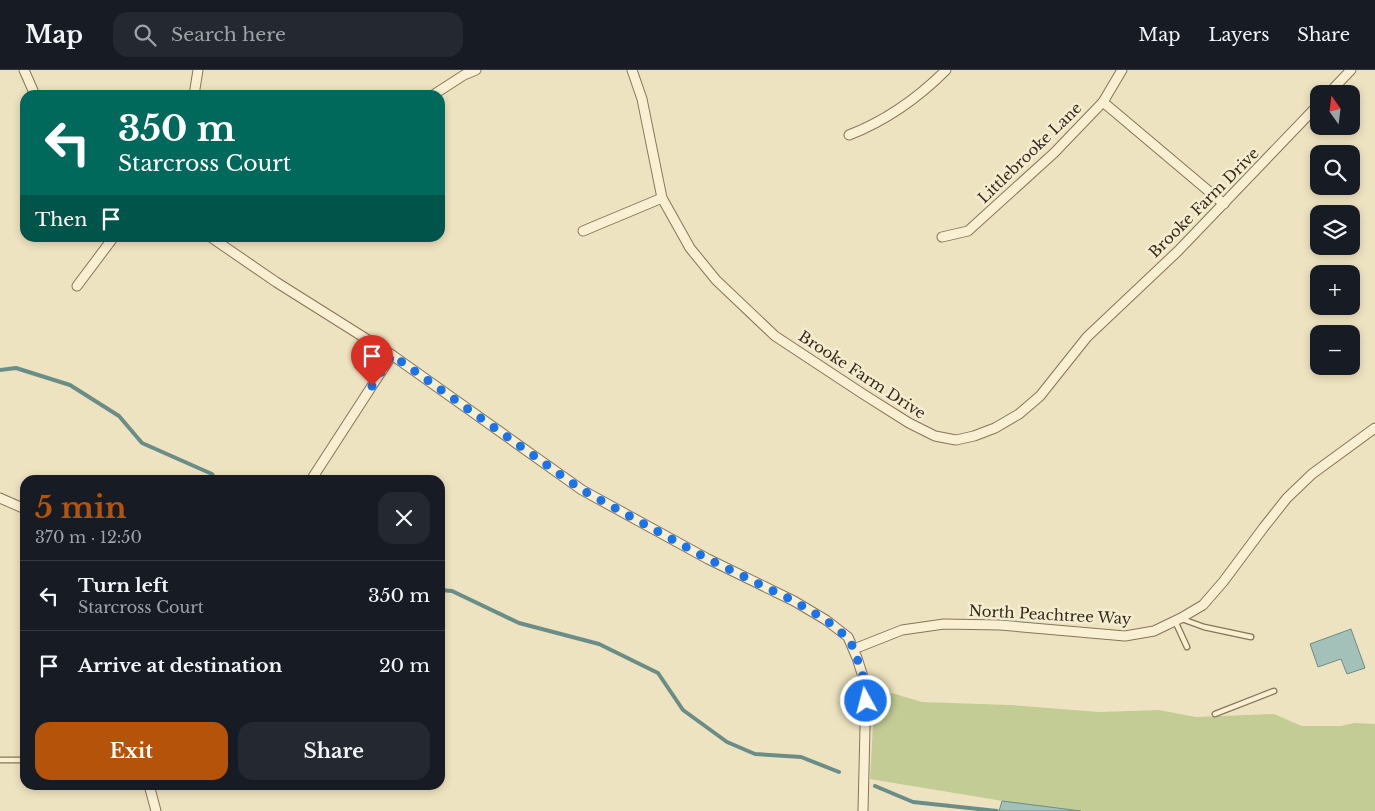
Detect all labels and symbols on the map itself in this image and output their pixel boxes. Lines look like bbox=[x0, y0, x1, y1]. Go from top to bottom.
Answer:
north arrow bbox=[1310, 85, 1360, 135]
street label: Littlebrooke Lane bbox=[974, 98, 1086, 207]
street label: Brooke Farm Drive bbox=[1145, 144, 1263, 262]
street label: Brooke Farm Drive bbox=[795, 326, 929, 423]
pin bbox=[351, 335, 393, 386]
street label: North Peachtree Way bbox=[968, 601, 1132, 628]
position arrow bbox=[839, 674, 891, 726]

